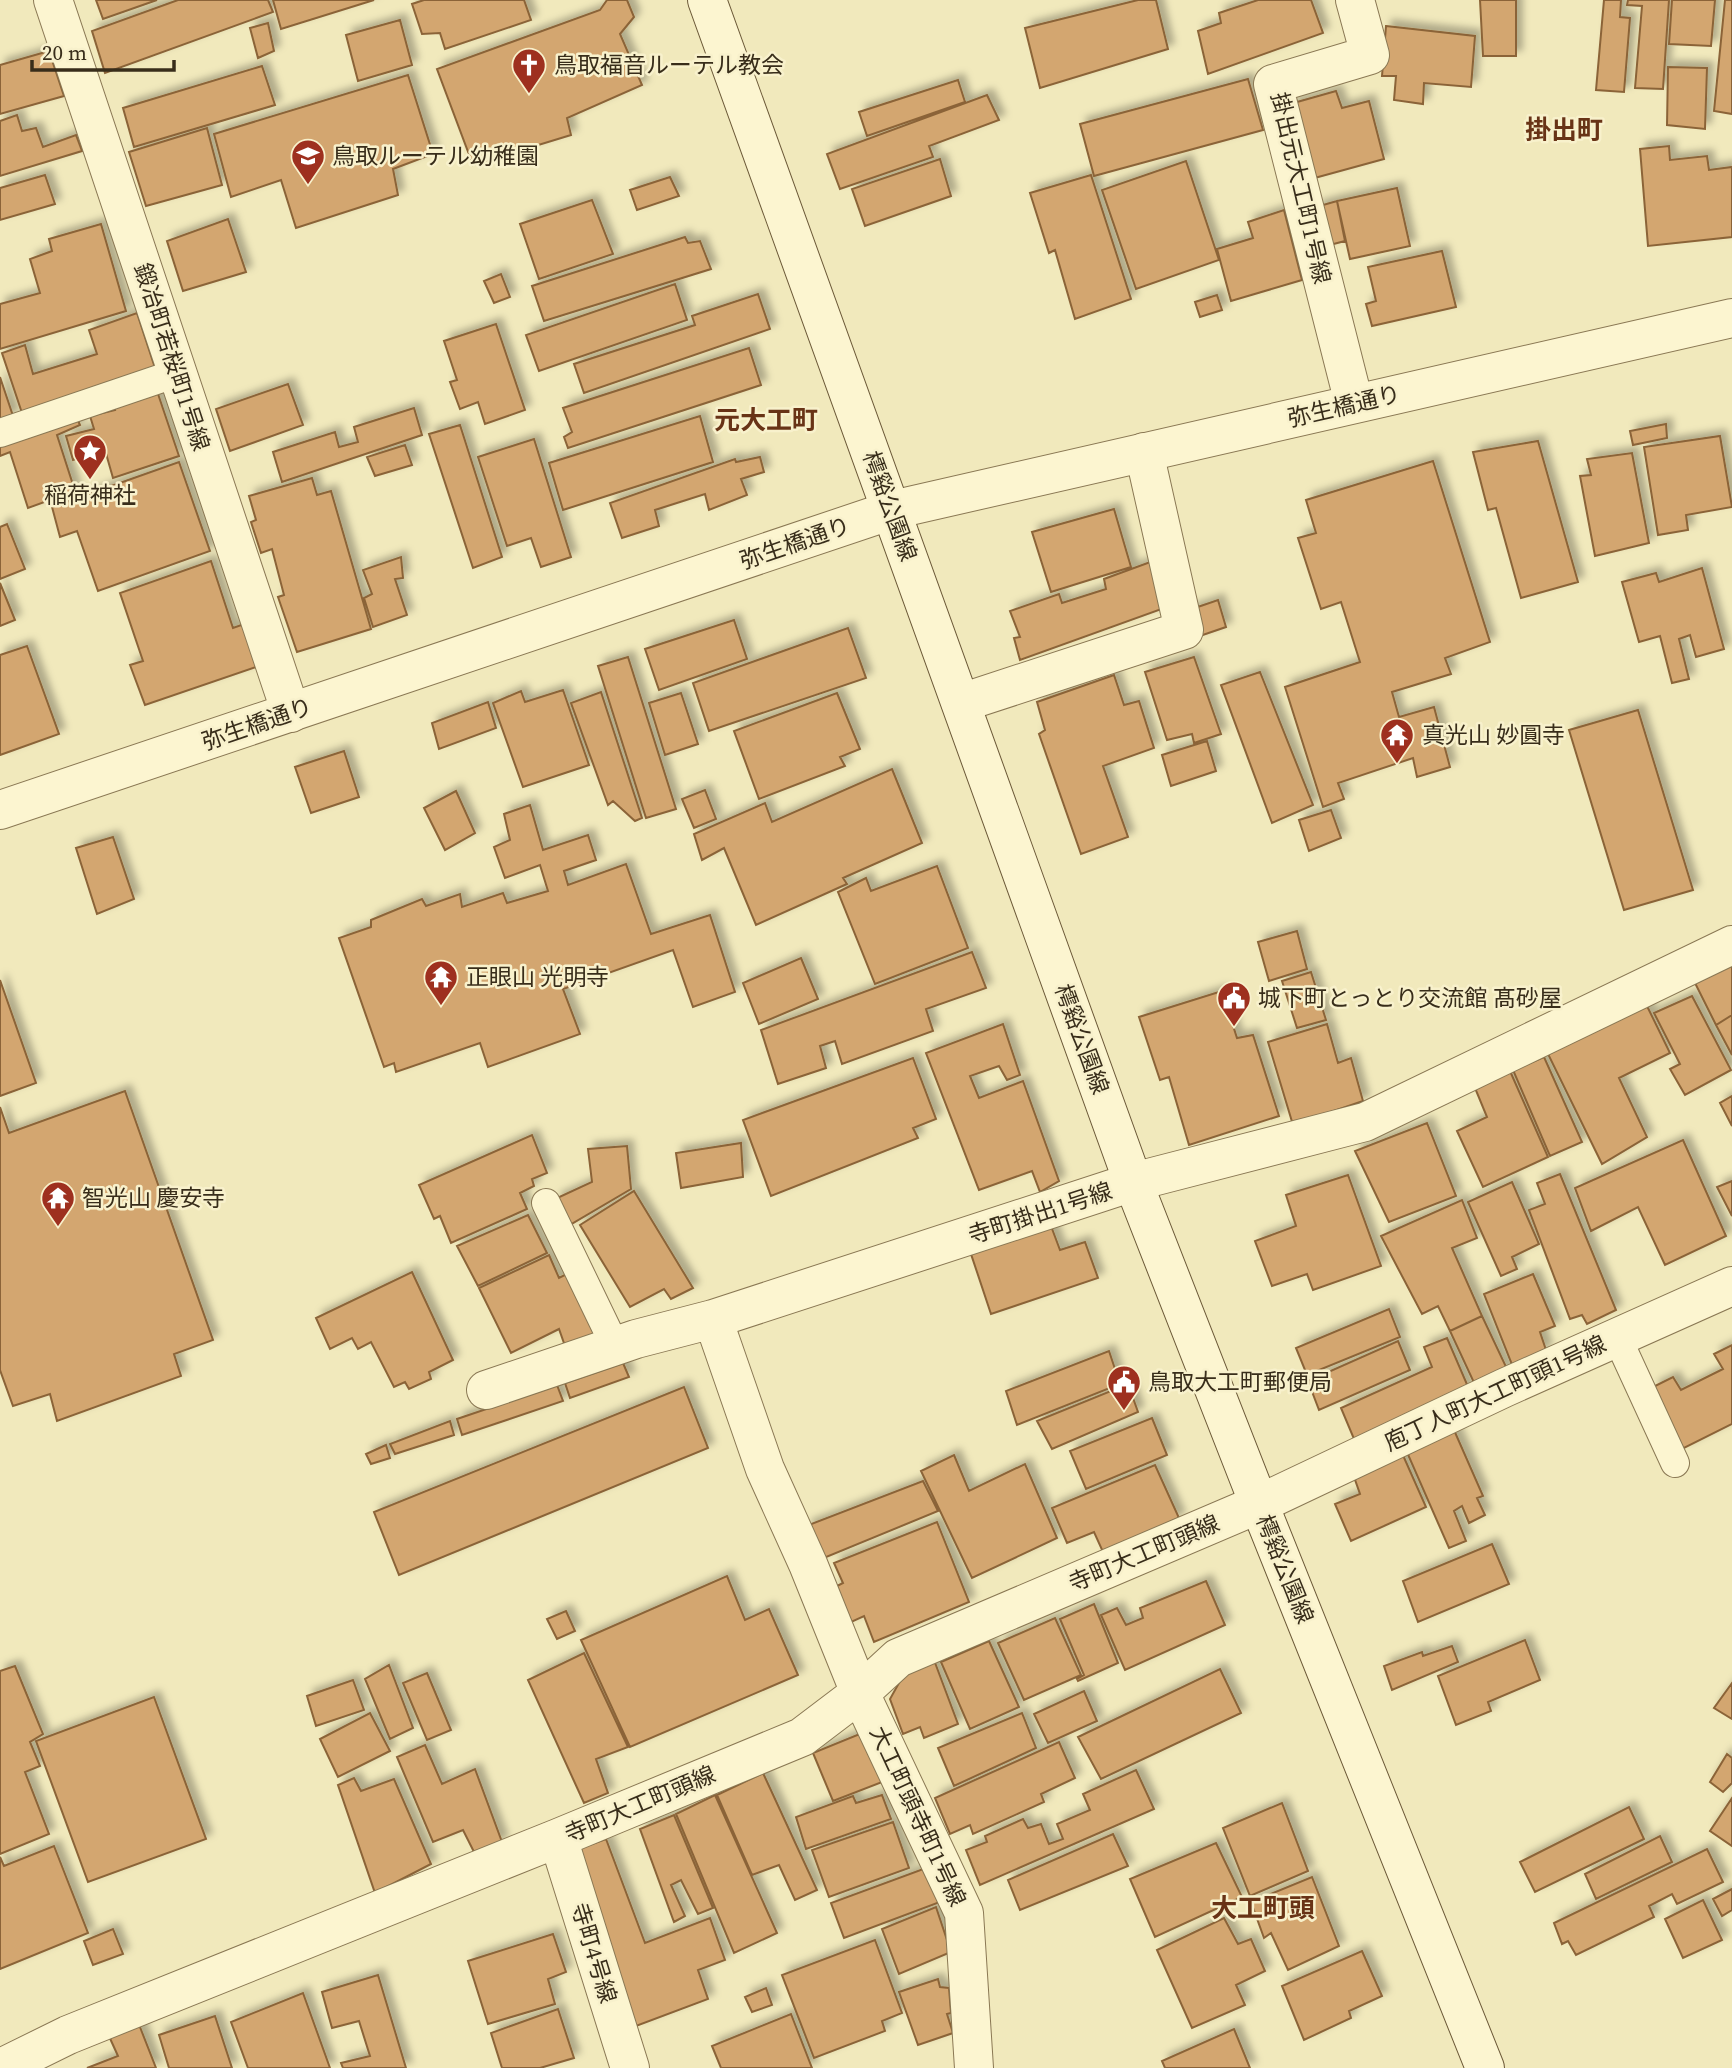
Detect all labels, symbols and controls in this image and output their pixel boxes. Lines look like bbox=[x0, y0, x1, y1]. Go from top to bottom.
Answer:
scale bar bbox=[32, 28, 173, 72]
text: 20 m bbox=[42, 38, 87, 67]
church icon: 鳥取福音ルーテル教会 bbox=[510, 46, 548, 95]
place label: 鳥取福音ルーテル教会 bbox=[554, 49, 784, 81]
street label: 掛出元大工町1号線 bbox=[1263, 89, 1339, 287]
district label: 掛出町 bbox=[1525, 112, 1603, 148]
school or university icon: 鳥取ルーテル幼稚園 bbox=[289, 137, 327, 186]
place label: 鳥取ルーテル幼稚園 bbox=[332, 140, 539, 172]
street label: 鍛冶町若桜町1号線 bbox=[127, 259, 217, 455]
street label: 弥生橋通り bbox=[1284, 377, 1404, 435]
district label: 元大工町 bbox=[714, 402, 818, 438]
place icon: 稲荷神社 bbox=[71, 432, 109, 481]
street label: 樗谿公園線 bbox=[855, 446, 925, 566]
place label: 稲荷神社 bbox=[44, 479, 136, 511]
street label: 弥生橋通り bbox=[735, 509, 855, 577]
street label: 弥生橋通り bbox=[197, 690, 317, 758]
temple icon: 真光山 妙圓寺 bbox=[1378, 716, 1416, 765]
place label: 真光山 妙圓寺 bbox=[1422, 719, 1565, 751]
temple icon: 正眼山 光明寺 bbox=[422, 958, 460, 1007]
place label: 正眼山 光明寺 bbox=[466, 961, 609, 993]
street label: 樗谿公園線 bbox=[1047, 979, 1117, 1099]
public building icon: 城下町とっとり交流館 髙砂屋 bbox=[1215, 979, 1253, 1028]
place label: 城下町とっとり交流館 髙砂屋 bbox=[1258, 982, 1562, 1014]
street label: 寺町掛出1号線 bbox=[964, 1175, 1116, 1251]
temple icon: 智光山 慶安寺 bbox=[39, 1179, 77, 1228]
place label: 智光山 慶安寺 bbox=[82, 1182, 225, 1214]
street label: 庖丁人町大工町頭1号線 bbox=[1379, 1327, 1611, 1459]
public building icon: 鳥取大工町郵便局 bbox=[1105, 1363, 1143, 1412]
place label: 鳥取大工町郵便局 bbox=[1148, 1366, 1332, 1398]
street label: 寺町大工町頭線 bbox=[1064, 1507, 1224, 1599]
street label: 樗谿公園線 bbox=[1249, 1510, 1321, 1628]
street label: 大工町頭寺町1号線 bbox=[862, 1721, 974, 1911]
street label: 寺町大工町頭線 bbox=[560, 1758, 720, 1850]
district label: 大工町頭 bbox=[1211, 1890, 1315, 1926]
street label: 寺町4号線 bbox=[564, 1899, 624, 2007]

